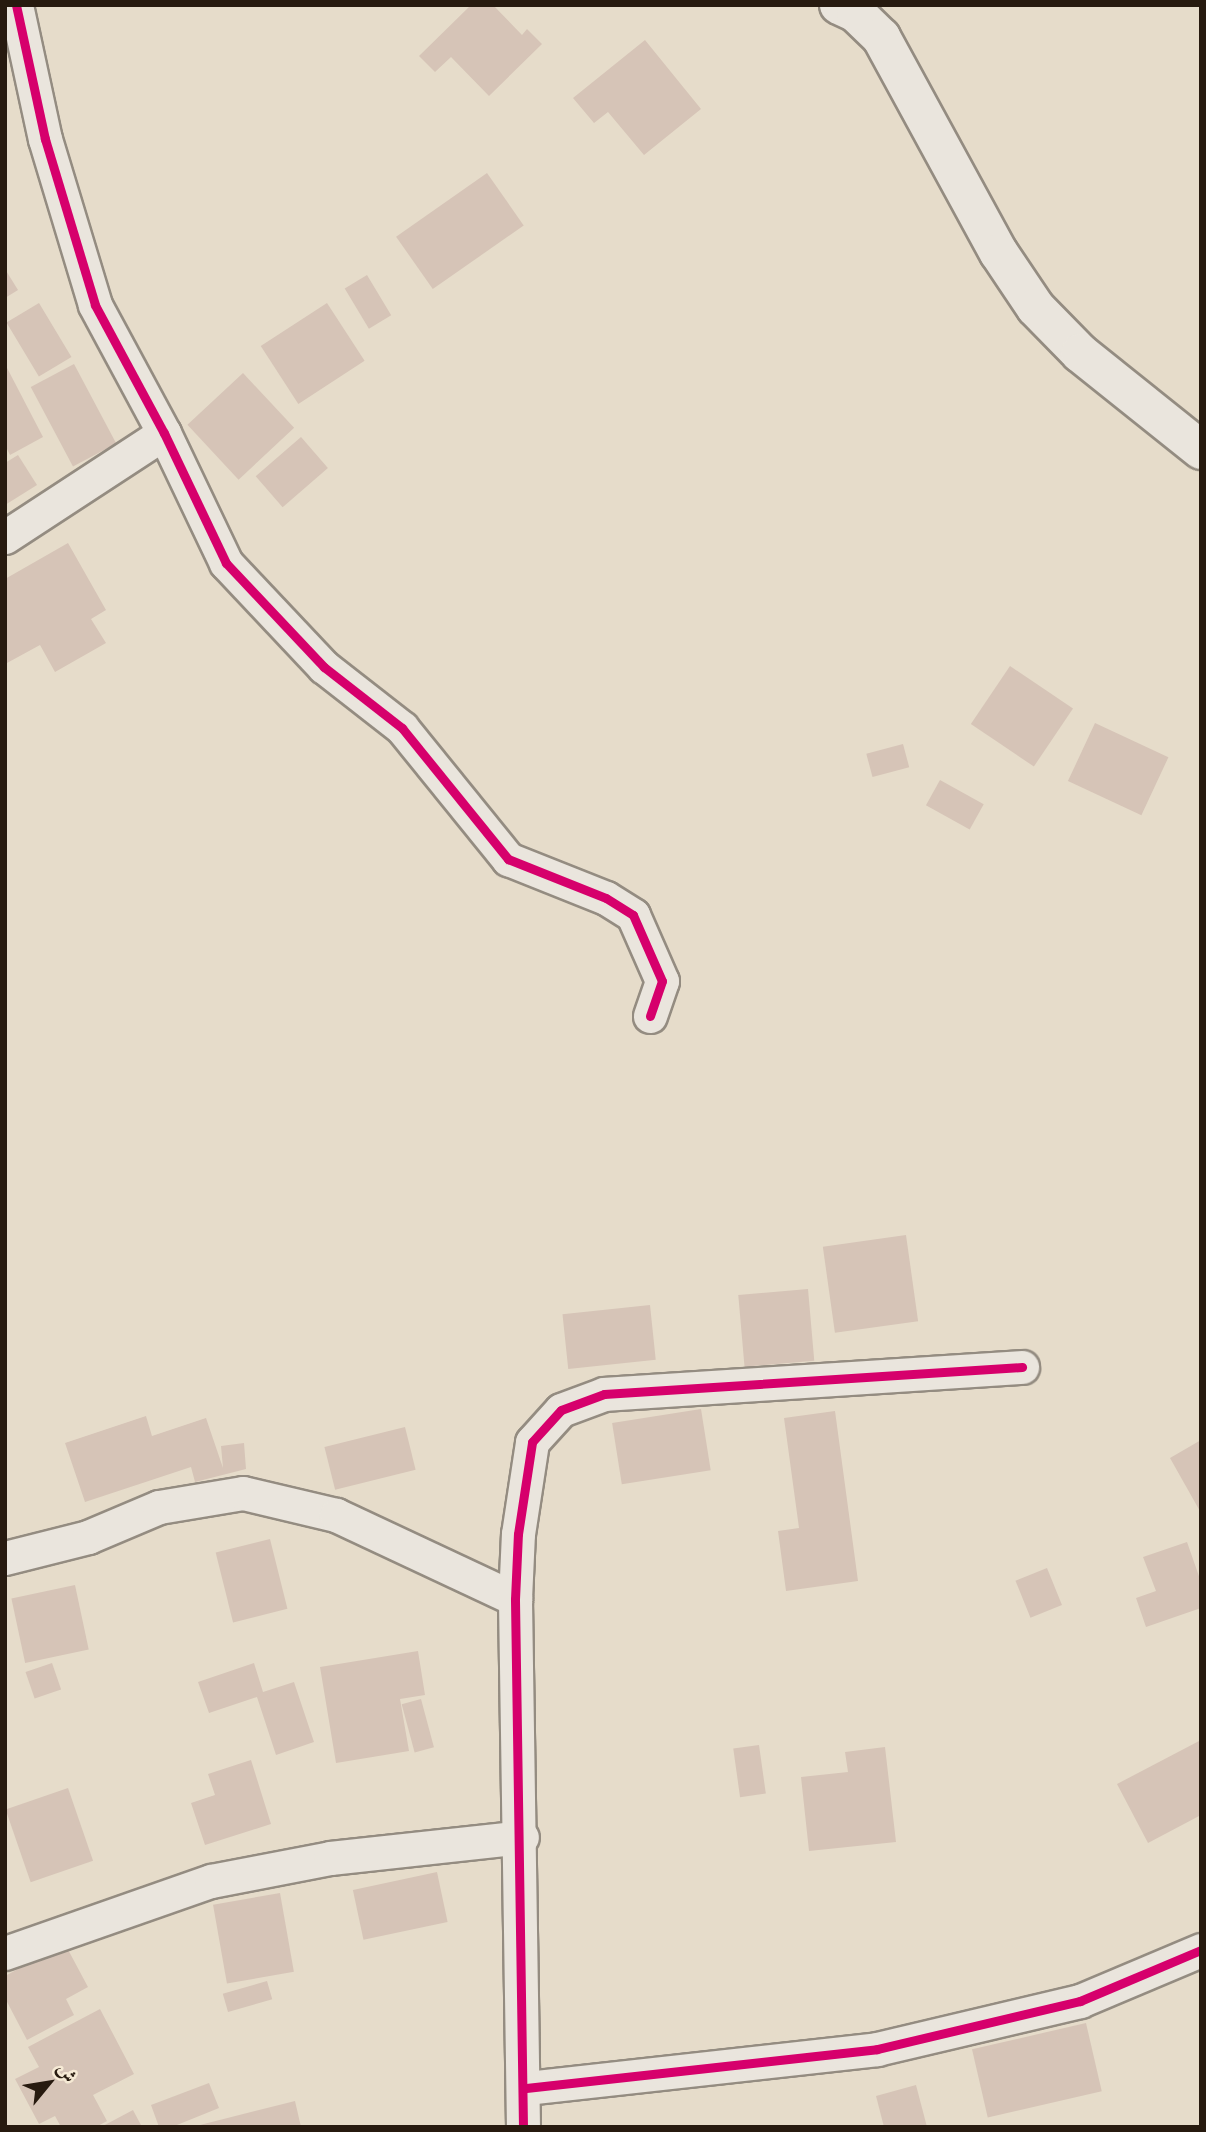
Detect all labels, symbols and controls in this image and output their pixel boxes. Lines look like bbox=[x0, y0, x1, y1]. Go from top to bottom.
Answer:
north arrow bbox=[14, 2048, 84, 2118]
text: ش bbox=[50, 2057, 84, 2088]

